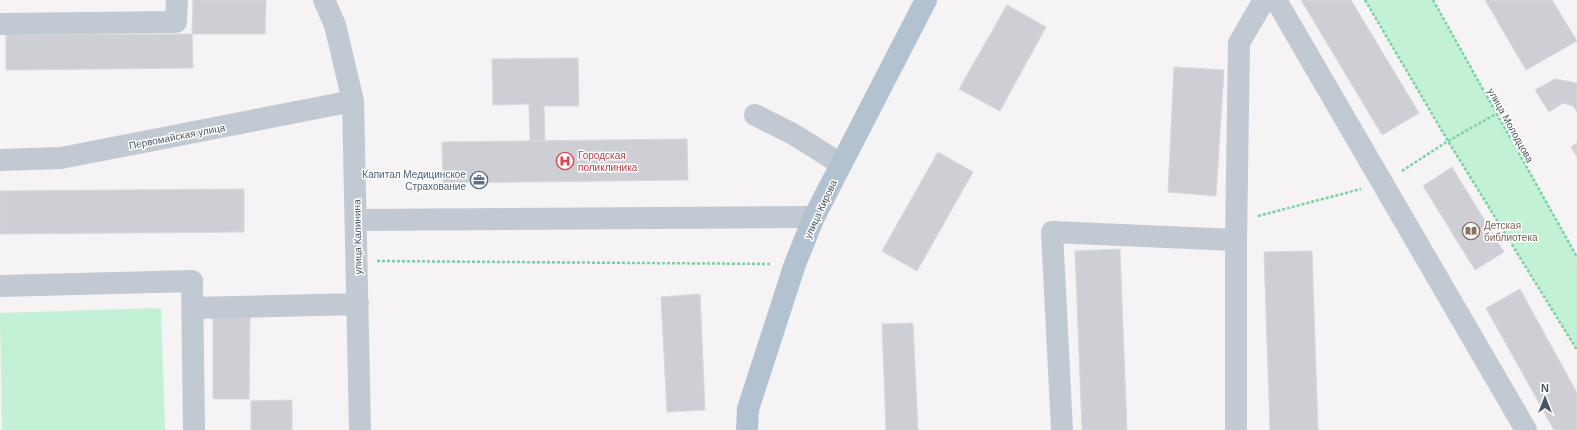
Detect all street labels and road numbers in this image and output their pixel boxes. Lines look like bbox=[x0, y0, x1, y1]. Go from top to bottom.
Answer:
street label: улица Молодцова bbox=[1486, 86, 1536, 165]
street label: Первомайская улица bbox=[128, 122, 227, 151]
street label: улица Кирова bbox=[802, 178, 839, 240]
street label: улица Калинина bbox=[351, 199, 364, 275]

